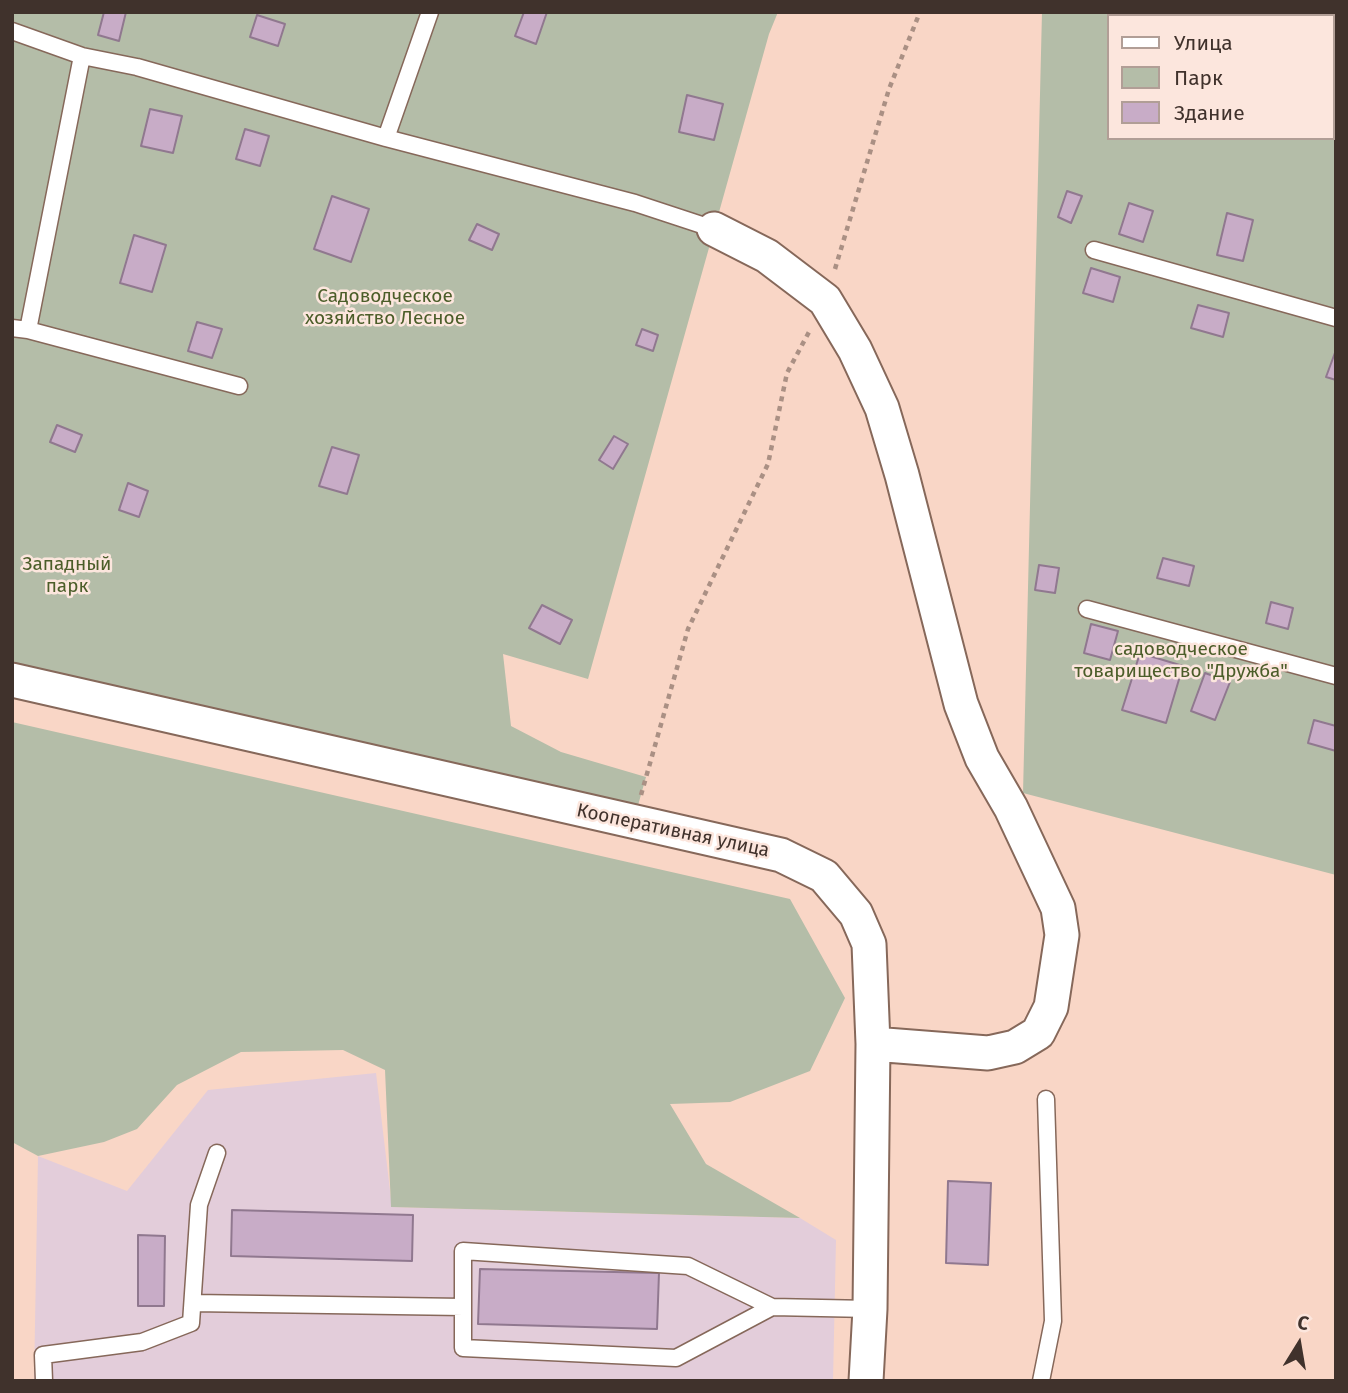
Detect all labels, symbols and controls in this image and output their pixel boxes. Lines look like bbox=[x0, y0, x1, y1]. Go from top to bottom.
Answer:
legend bbox=[1106, 14, 1334, 140]
text: Улица bbox=[1174, 30, 1233, 56]
text: Парк bbox=[1174, 65, 1223, 91]
text: Здание bbox=[1174, 100, 1245, 126]
park label: Садоводческое хозяйство Лесное bbox=[305, 286, 465, 330]
park label: Западный парк bbox=[23, 554, 111, 598]
park label: садоводческое товарищество "Дружба" bbox=[1074, 639, 1288, 683]
street label: Кооперативная улица bbox=[575, 799, 771, 863]
north arrow bbox=[1264, 1309, 1334, 1379]
text: С bbox=[1296, 1311, 1311, 1335]

